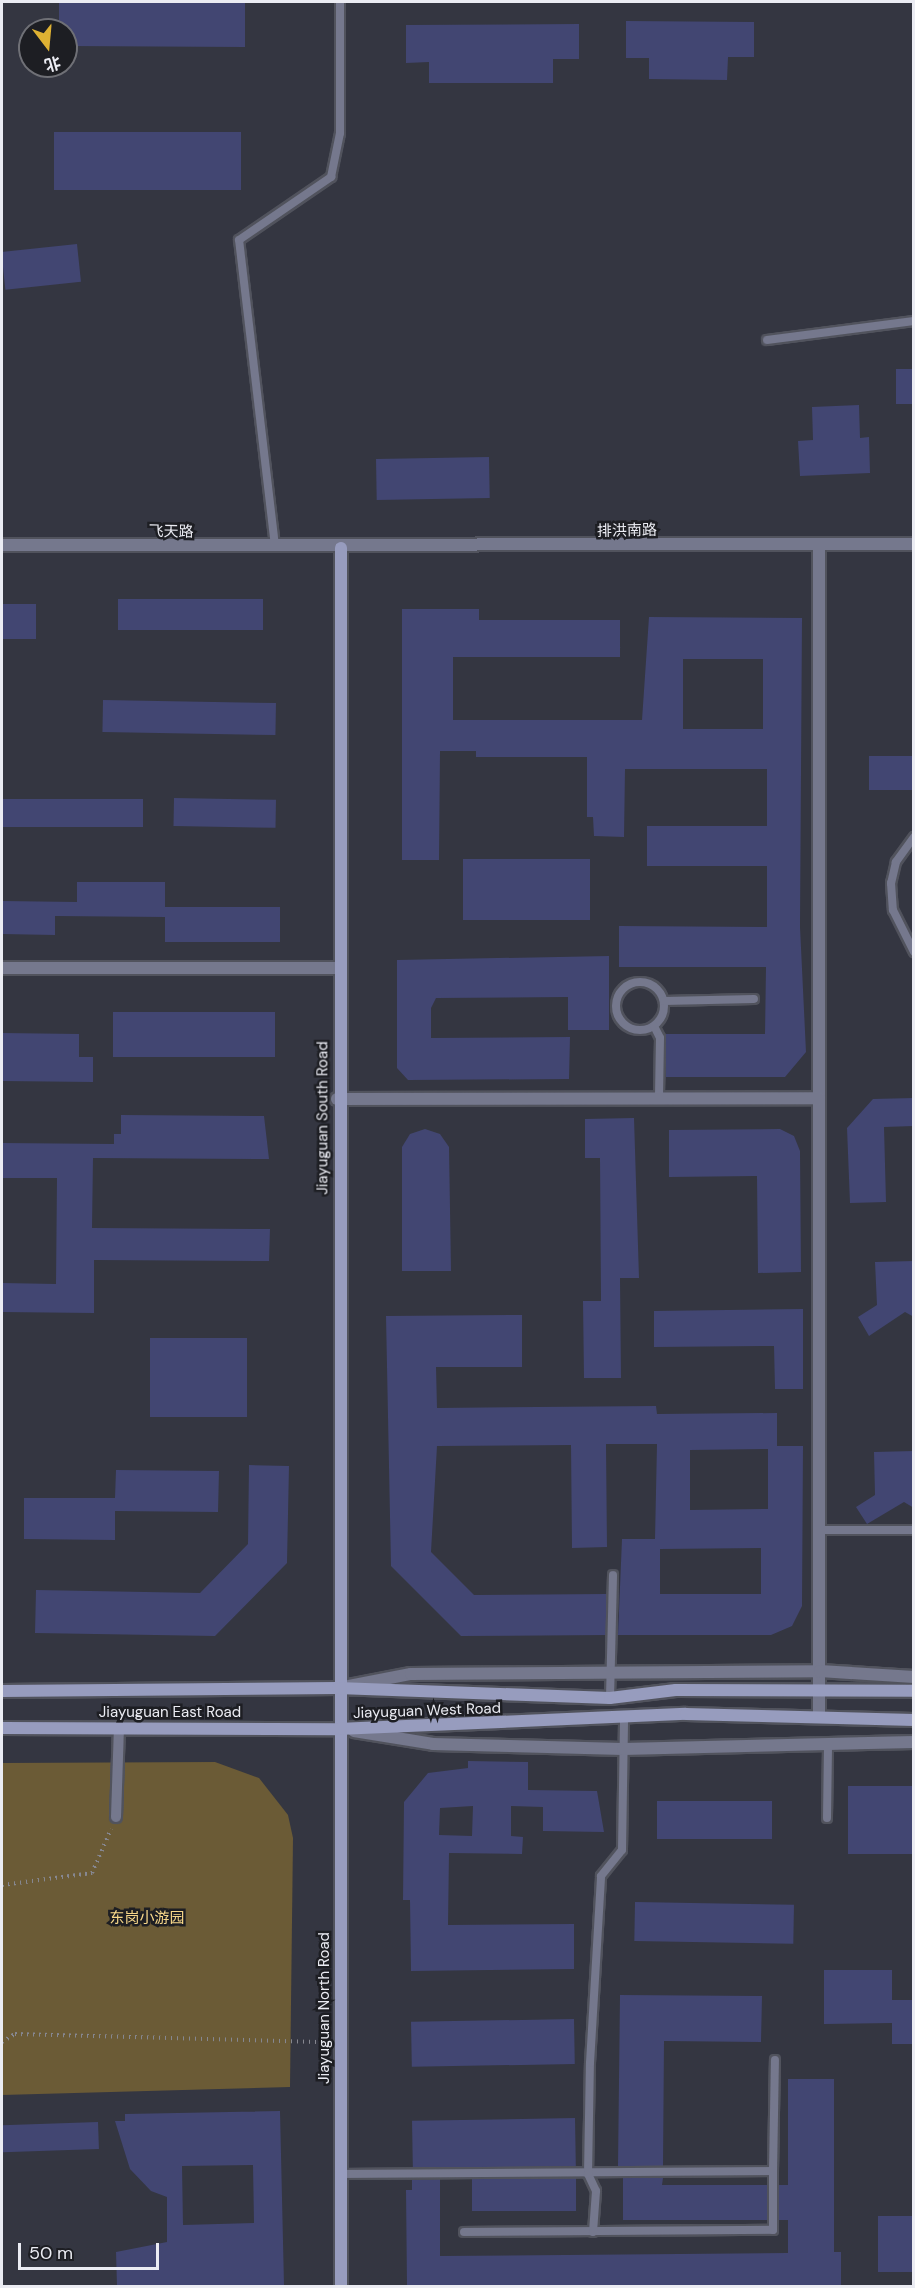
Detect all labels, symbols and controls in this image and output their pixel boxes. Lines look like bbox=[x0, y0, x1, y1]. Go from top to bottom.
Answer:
north arrow bbox=[18, 18, 78, 78]
text: 北 bbox=[42, 52, 63, 76]
street label: 排洪南路 bbox=[597, 521, 657, 541]
street label: 飞天路 bbox=[148, 523, 194, 541]
street label: Jiayuguan South Road bbox=[314, 1041, 332, 1195]
street label: Jiayuguan West Road bbox=[353, 1699, 501, 1723]
street label: Jiayuguan East Road bbox=[99, 1704, 241, 1722]
park label: 东岗小游园 bbox=[110, 1910, 184, 1928]
street label: Jiayuguan North Road bbox=[316, 1932, 334, 2084]
scale bar bbox=[21, 2231, 162, 2269]
text: 50 m bbox=[29, 2241, 73, 2265]

